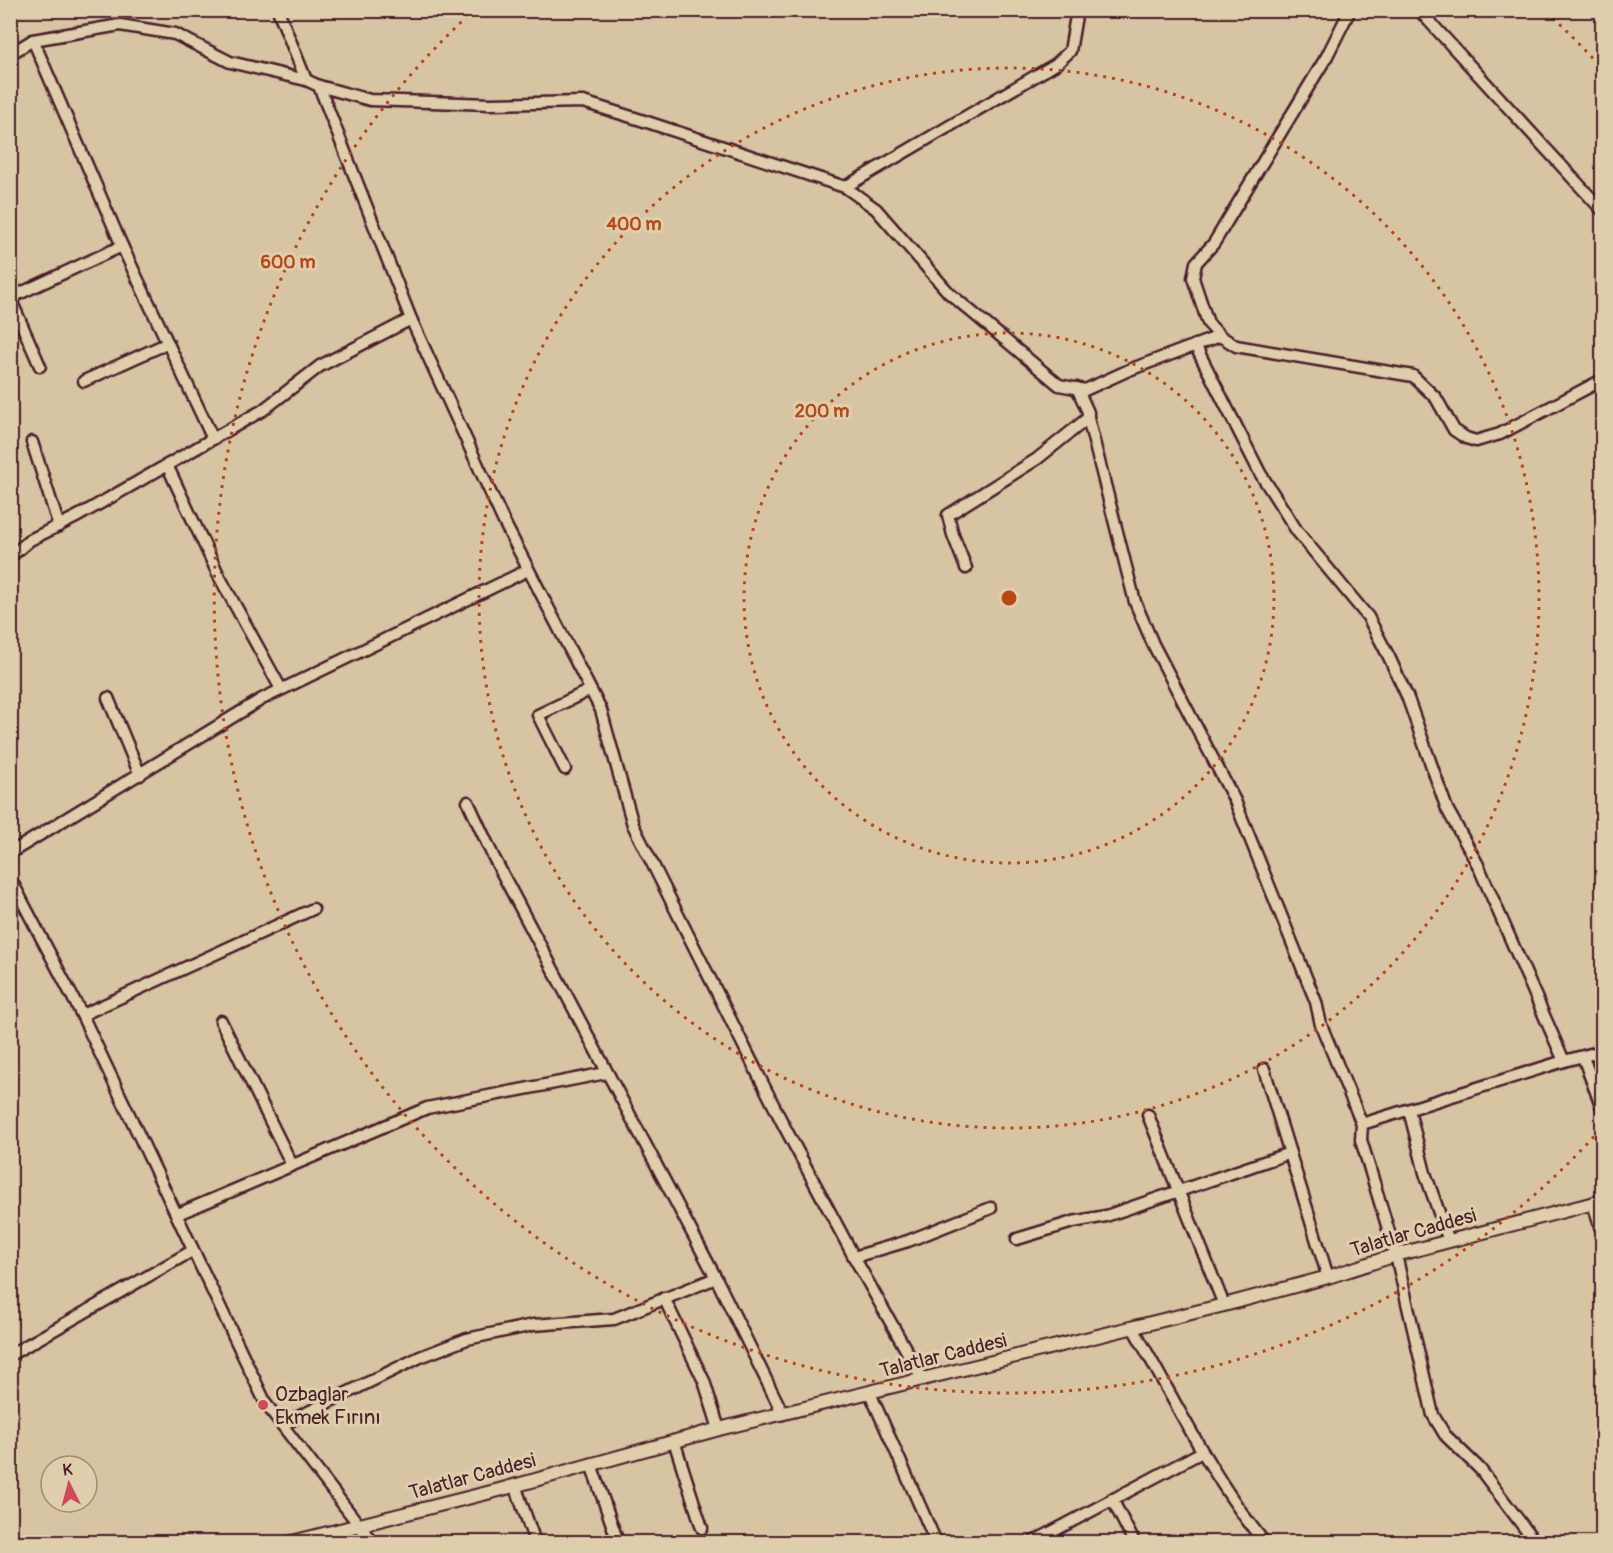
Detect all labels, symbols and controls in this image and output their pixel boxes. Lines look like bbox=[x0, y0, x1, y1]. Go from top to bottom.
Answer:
text: 400 m bbox=[607, 213, 661, 236]
text: 600 m bbox=[261, 251, 315, 274]
text: 200 m bbox=[795, 400, 849, 423]
centre of rings bbox=[999, 588, 1019, 608]
street label: Talatlar Caddesi bbox=[1347, 1203, 1479, 1262]
street label: Talatlar Caddesi bbox=[877, 1328, 1009, 1383]
place label: Ozbaglar Ekmek Fırını bbox=[275, 1382, 381, 1430]
marker: Ozbaglar Ekmek Fırını bbox=[256, 1398, 270, 1412]
street label: Talatlar Caddesi bbox=[406, 1448, 538, 1505]
north arrow bbox=[39, 1454, 99, 1514]
text: K bbox=[62, 1460, 74, 1481]

